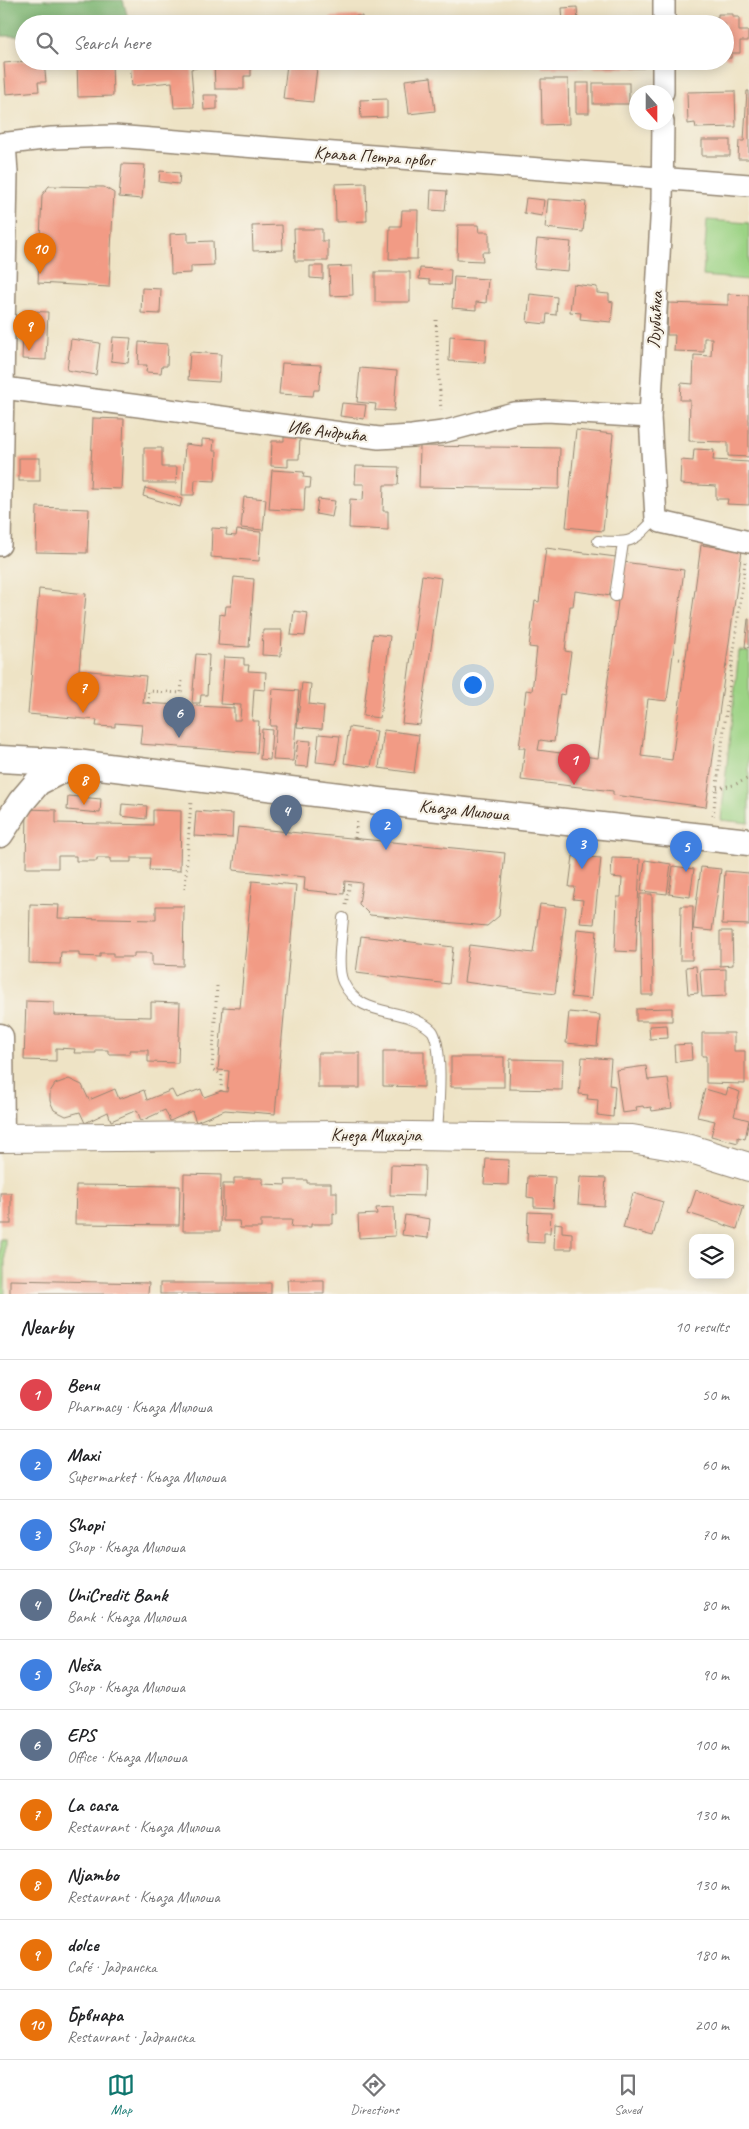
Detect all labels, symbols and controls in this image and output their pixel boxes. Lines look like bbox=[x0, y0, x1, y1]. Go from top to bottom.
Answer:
search box bbox=[15, 15, 734, 70]
icon: search bbox=[33, 29, 61, 57]
text: Search here bbox=[73, 31, 150, 55]
north arrow bbox=[629, 85, 674, 130]
street label: Краља Петра првог bbox=[313, 141, 437, 171]
pin: 10 bbox=[24, 233, 56, 274]
street label: Љубићка bbox=[643, 290, 668, 349]
pin: 9 bbox=[13, 310, 45, 351]
street label: Иве Андрића bbox=[286, 415, 369, 447]
pin: 7 bbox=[67, 672, 99, 713]
your location bbox=[460, 672, 486, 698]
pin: 6 bbox=[163, 697, 195, 738]
pin: 1 bbox=[558, 744, 590, 785]
pin: 8 bbox=[68, 764, 100, 805]
street label: Књаза Милоша bbox=[418, 794, 512, 827]
pin: 4 bbox=[270, 795, 302, 836]
pin: 2 bbox=[370, 809, 402, 850]
pin: 3 bbox=[566, 828, 598, 869]
pin: 5 bbox=[670, 831, 702, 872]
street label: Кнеза Михајла bbox=[331, 1124, 422, 1147]
map controls bbox=[689, 1234, 734, 1279]
button: layers bbox=[689, 1234, 734, 1279]
text: Nearby bbox=[20, 1314, 73, 1340]
text: 10 results bbox=[675, 1317, 729, 1337]
text: Benu bbox=[67, 1373, 99, 1397]
text: 1 bbox=[32, 1385, 40, 1405]
text: 50 m bbox=[702, 1385, 729, 1405]
text: Pharmacy · Књаза Милоша bbox=[67, 1397, 212, 1417]
text: Maxi bbox=[67, 1443, 100, 1467]
text: 2 bbox=[32, 1455, 40, 1475]
text: 60 m bbox=[702, 1455, 729, 1475]
text: Supermarket · Књаза Милоша bbox=[67, 1467, 226, 1487]
text: Shopi bbox=[67, 1513, 104, 1537]
text: 3 bbox=[32, 1525, 40, 1545]
text: 70 m bbox=[702, 1525, 729, 1545]
text: Shop · Књаза Милоша bbox=[67, 1537, 185, 1557]
text: UniCredit Bank bbox=[67, 1583, 167, 1607]
text: 4 bbox=[32, 1595, 40, 1615]
text: 80 m bbox=[702, 1595, 729, 1615]
text: Bank · Књаза Милоша bbox=[67, 1607, 186, 1627]
text: Neša bbox=[67, 1653, 100, 1677]
text: 5 bbox=[33, 1665, 39, 1685]
text: 90 m bbox=[702, 1665, 729, 1685]
text: Shop · Књаза Милоша bbox=[67, 1677, 185, 1697]
text: EPS bbox=[67, 1723, 95, 1747]
text: 6 bbox=[32, 1735, 40, 1755]
text: 100 m bbox=[695, 1735, 729, 1755]
text: Office · Књаза Милоша bbox=[67, 1747, 187, 1767]
text: La casa bbox=[67, 1793, 117, 1817]
text: 7 bbox=[32, 1805, 40, 1825]
text: 130 m bbox=[695, 1805, 729, 1825]
text: Restaurant · Књаза Милоша bbox=[67, 1817, 220, 1837]
text: Njambo bbox=[67, 1863, 119, 1887]
text: 8 bbox=[32, 1875, 40, 1895]
text: 130 m bbox=[695, 1875, 729, 1895]
text: Restaurant · Књаза Милоша bbox=[67, 1887, 220, 1907]
text: dolce bbox=[67, 1933, 99, 1957]
text: 9 bbox=[32, 1945, 40, 1965]
text: 180 m bbox=[695, 1945, 729, 1965]
text: Café · Јадранска bbox=[67, 1957, 157, 1977]
text: Брвнара bbox=[67, 2003, 123, 2027]
text: 10 bbox=[29, 2015, 43, 2035]
text: 200 m bbox=[695, 2015, 729, 2035]
text: Restaurant · Јадранска bbox=[67, 2027, 194, 2047]
tab: Map bbox=[107, 2071, 135, 2118]
tab: Directions bbox=[350, 2071, 399, 2118]
tab: Saved bbox=[614, 2071, 642, 2118]

